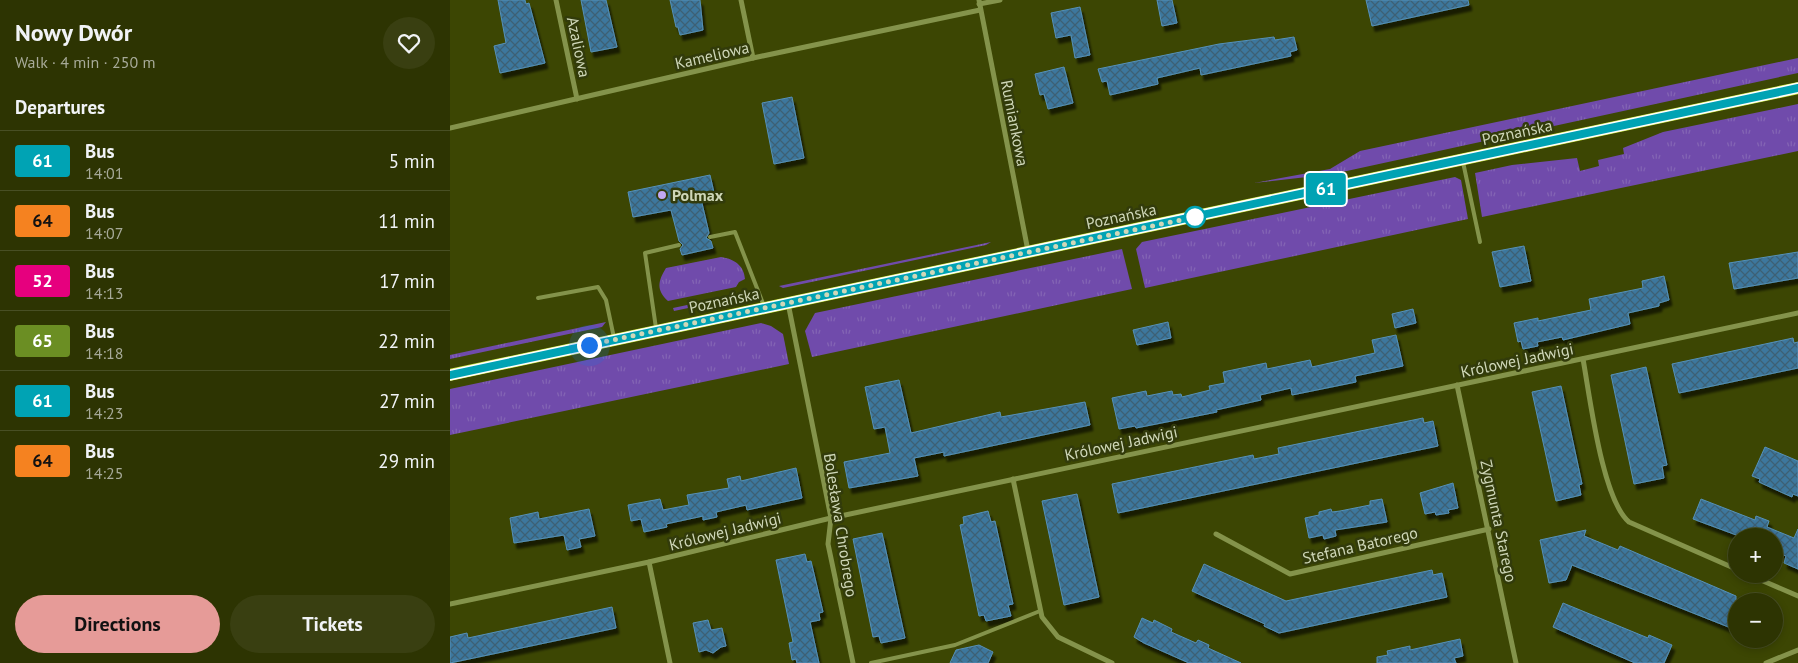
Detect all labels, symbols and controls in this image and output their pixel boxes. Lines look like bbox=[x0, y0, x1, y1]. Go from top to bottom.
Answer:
street label: Azaliowa bbox=[563, 15, 595, 79]
text: Nowy Dwór bbox=[15, 17, 132, 48]
button: heart bbox=[383, 17, 435, 69]
street label: Kameliowa bbox=[673, 37, 751, 73]
text: Walk · 4 min · 250 m bbox=[15, 52, 155, 72]
street label: Rumiankowa bbox=[997, 78, 1033, 168]
text: Departures bbox=[15, 95, 105, 119]
street label: Poznańska bbox=[1480, 115, 1554, 149]
text: Bus bbox=[85, 139, 114, 163]
text: 61 bbox=[32, 149, 53, 172]
text: 5 min bbox=[389, 149, 435, 173]
text: 14:01 bbox=[85, 163, 123, 183]
line badge: 61 bbox=[1304, 173, 1348, 205]
text: 61 bbox=[1316, 177, 1336, 200]
place label: Polmax bbox=[672, 185, 724, 205]
marker: Polmax bbox=[656, 189, 668, 201]
text: Bus bbox=[85, 199, 114, 223]
street label: Poznańska bbox=[1084, 199, 1158, 233]
unlabelled marker bbox=[1184, 206, 1206, 228]
text: 64 bbox=[32, 209, 53, 232]
text: 11 min bbox=[378, 209, 435, 233]
text: 14:07 bbox=[85, 223, 123, 243]
text: Bus bbox=[85, 259, 114, 283]
text: 52 bbox=[32, 269, 53, 292]
text: 17 min bbox=[379, 269, 435, 293]
text: 14:13 bbox=[85, 283, 123, 303]
street label: Poznańska bbox=[687, 283, 761, 317]
text: Bus bbox=[85, 319, 114, 343]
text: 65 bbox=[32, 329, 53, 352]
text: 22 min bbox=[378, 329, 435, 353]
your location bbox=[577, 333, 602, 358]
street label: Królowej Jadwigi bbox=[1459, 338, 1575, 382]
text: 14:18 bbox=[85, 343, 123, 363]
text: Bus bbox=[85, 379, 114, 403]
text: 61 bbox=[32, 389, 53, 412]
text: 27 min bbox=[379, 389, 435, 413]
text: 14:23 bbox=[85, 403, 123, 423]
street label: Królowej Jadwigi bbox=[1063, 421, 1179, 465]
text: Bus bbox=[85, 439, 114, 463]
text: 64 bbox=[32, 449, 53, 472]
text: 29 min bbox=[378, 449, 435, 473]
street label: Bolesława Chrobrego bbox=[820, 452, 862, 598]
street label: Zygmunta Starego bbox=[1476, 458, 1522, 584]
text: 14:25 bbox=[85, 463, 123, 483]
street label: Królowej Jadwigi bbox=[667, 507, 783, 555]
street label: Stefana Batorego bbox=[1300, 522, 1420, 568]
map controls bbox=[1728, 528, 1783, 648]
button: + bbox=[1728, 528, 1783, 583]
button: − bbox=[1728, 593, 1783, 648]
button: Directions bbox=[15, 595, 220, 653]
button: Tickets bbox=[230, 595, 435, 653]

